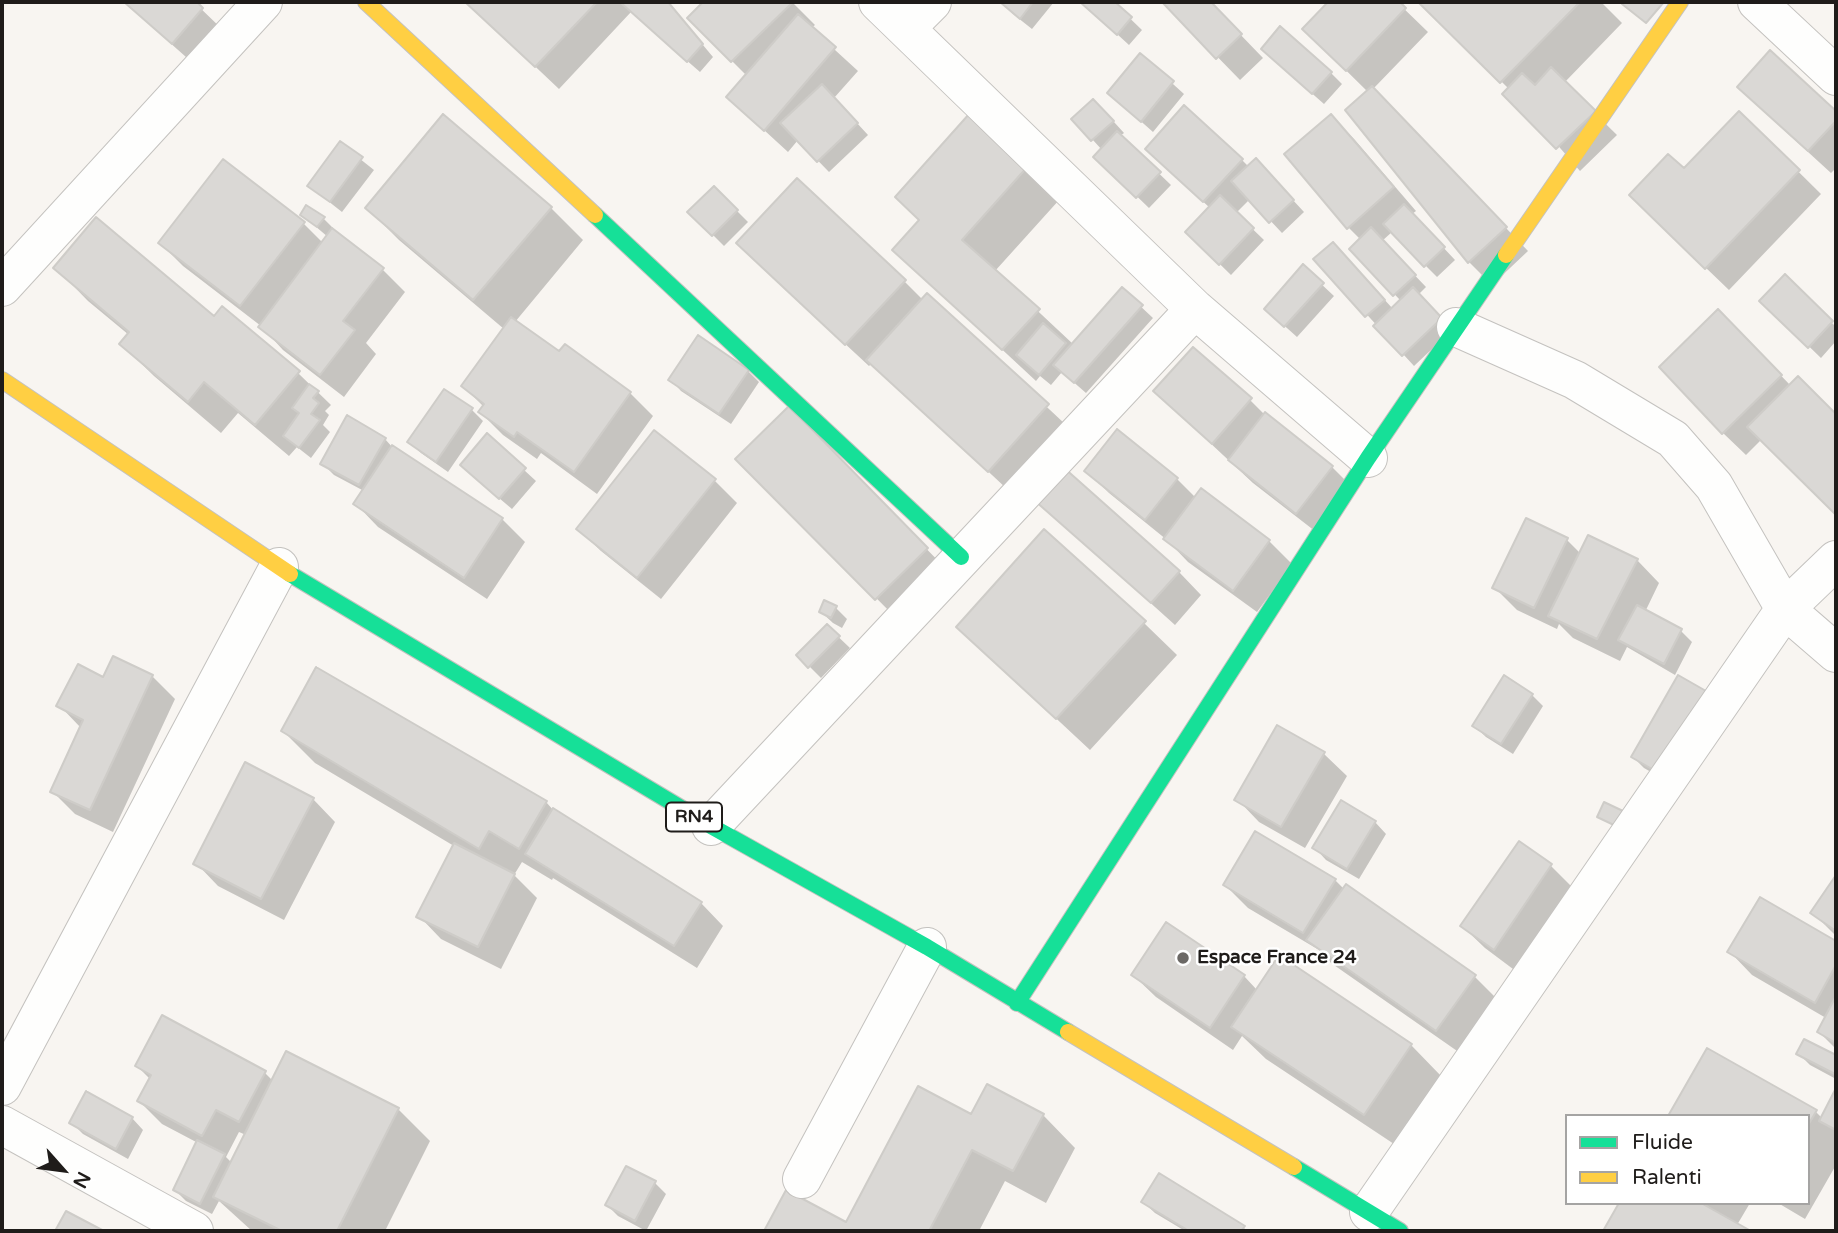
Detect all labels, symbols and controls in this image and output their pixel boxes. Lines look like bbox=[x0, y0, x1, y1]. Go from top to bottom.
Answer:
road number: RN4 bbox=[666, 802, 722, 832]
place label: Espace France 24 bbox=[1197, 947, 1357, 969]
marker: Espace France 24 bbox=[1175, 950, 1191, 966]
legend bbox=[1565, 1114, 1810, 1205]
text: Fluide bbox=[1632, 1130, 1693, 1155]
north arrow bbox=[28, 1135, 98, 1205]
text: Ralenti bbox=[1632, 1165, 1702, 1190]
text: N bbox=[68, 1168, 95, 1192]

